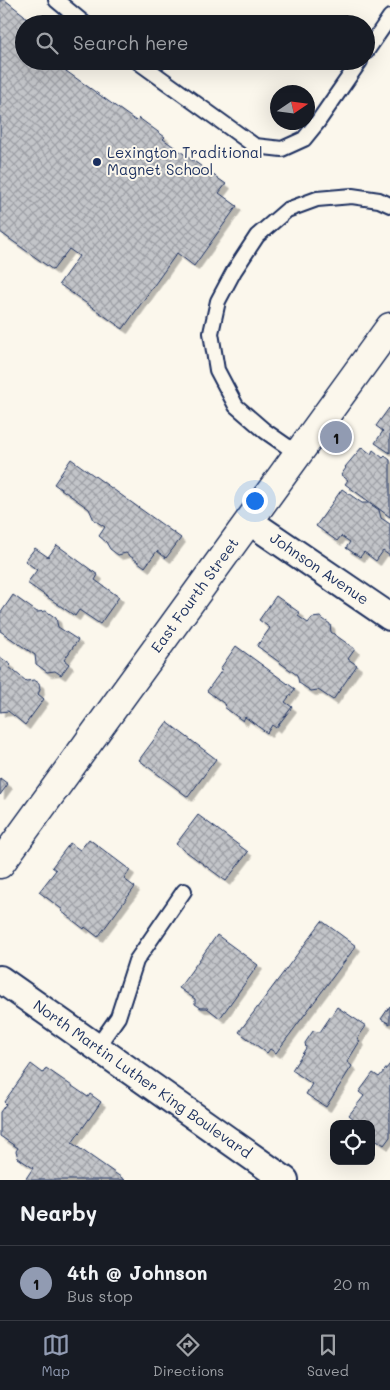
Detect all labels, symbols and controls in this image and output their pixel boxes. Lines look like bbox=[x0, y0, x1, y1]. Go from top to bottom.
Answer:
search box bbox=[15, 15, 375, 70]
icon: search bbox=[33, 29, 61, 57]
text: Search here bbox=[73, 30, 189, 55]
north arrow bbox=[270, 85, 315, 130]
place label: Lexington Traditional Magnet School bbox=[107, 142, 263, 179]
marker: Lexington Traditional Magnet School bbox=[91, 156, 103, 168]
pin: 1 bbox=[320, 418, 352, 456]
your location bbox=[242, 488, 268, 514]
street label: Johnson Avenue bbox=[267, 527, 373, 609]
street label: East Fourth Street bbox=[146, 533, 243, 656]
street label: North Martin Luther King Boulevard bbox=[30, 995, 256, 1162]
map controls bbox=[330, 1120, 375, 1165]
button: locate bbox=[330, 1120, 375, 1165]
text: Nearby bbox=[20, 1199, 97, 1226]
text: 4th @ Johnson bbox=[67, 1260, 207, 1285]
text: 1 bbox=[32, 1273, 40, 1294]
text: 20 m bbox=[333, 1273, 370, 1294]
text: Bus stop bbox=[67, 1285, 133, 1306]
tab: Map bbox=[41, 1331, 70, 1380]
tab: Directions bbox=[153, 1331, 224, 1380]
tab: Saved bbox=[307, 1331, 349, 1380]

